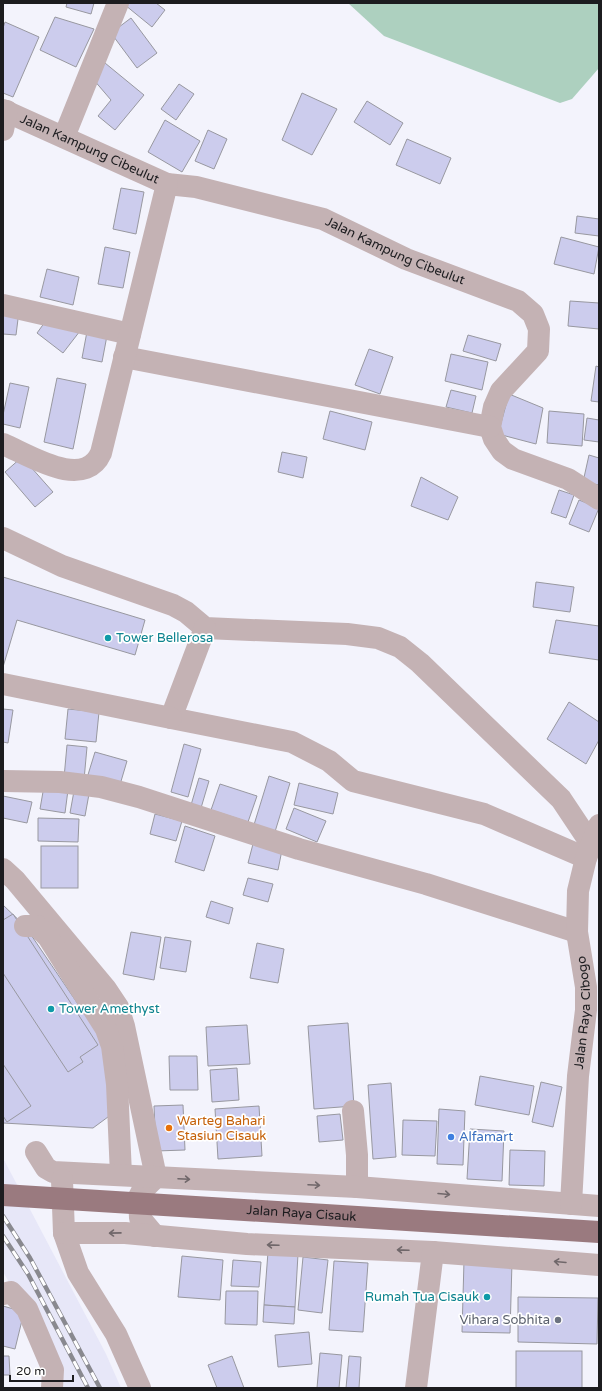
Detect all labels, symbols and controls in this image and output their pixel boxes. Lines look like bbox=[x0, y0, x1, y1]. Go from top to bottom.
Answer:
street label: Jalan Kampung Cibeulut bbox=[18, 111, 162, 187]
street label: Jalan Kampung Cibeulut bbox=[323, 213, 467, 288]
place label: Tower Bellerosa bbox=[116, 630, 213, 646]
marker: Tower Bellerosa bbox=[103, 633, 113, 643]
street label: Jalan Raya Cibogo bbox=[571, 955, 594, 1070]
place label: Tower Amethyst bbox=[59, 1001, 160, 1017]
marker: Tower Amethyst bbox=[46, 1004, 56, 1014]
place label: Warteg Bahari Stasiun Cisauk bbox=[177, 1113, 266, 1144]
marker: Warteg Bahari Stasiun Cisauk bbox=[164, 1123, 174, 1133]
place label: Alfamart bbox=[459, 1129, 513, 1145]
marker: Alfamart bbox=[446, 1132, 456, 1142]
one-way arrow bbox=[177, 1175, 190, 1182]
one-way arrow bbox=[307, 1181, 320, 1189]
one-way arrow bbox=[437, 1190, 450, 1197]
street label: Jalan Raya Cisauk bbox=[246, 1202, 357, 1225]
one-way arrow bbox=[109, 1229, 122, 1237]
one-way arrow bbox=[267, 1241, 280, 1249]
one-way arrow bbox=[397, 1247, 410, 1254]
one-way arrow bbox=[554, 1258, 567, 1265]
place label: Rumah Tua Cisauk bbox=[365, 1289, 479, 1305]
marker: Rumah Tua Cisauk bbox=[482, 1292, 492, 1302]
place label: Vihara Sobhita bbox=[459, 1312, 550, 1328]
marker: Vihara Sobhita bbox=[553, 1315, 563, 1325]
scale bar bbox=[10, 1357, 73, 1383]
text: 20 m bbox=[16, 1364, 45, 1378]

